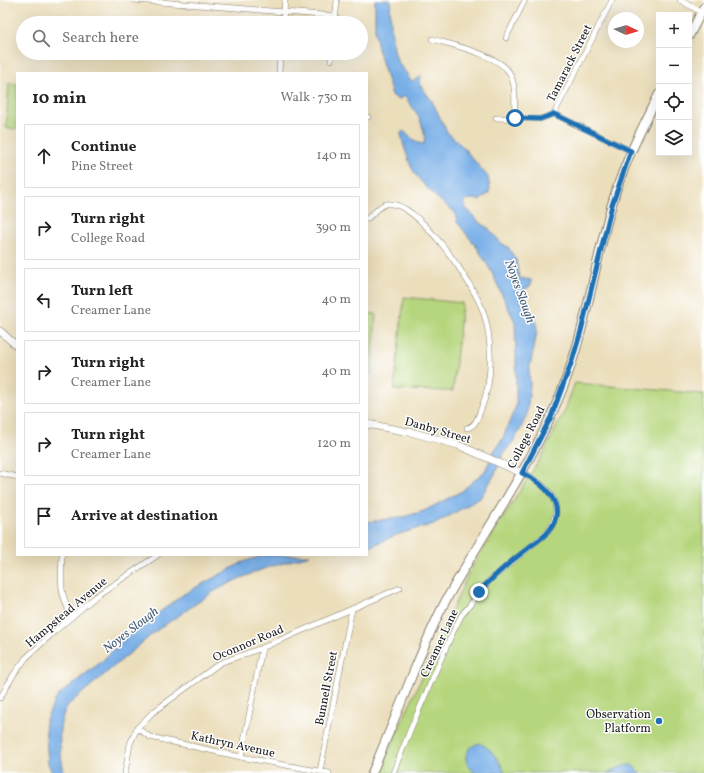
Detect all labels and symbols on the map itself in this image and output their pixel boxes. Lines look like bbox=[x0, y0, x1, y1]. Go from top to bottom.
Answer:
north arrow bbox=[608, 12, 644, 48]
street label: Tamarack Street bbox=[543, 22, 596, 105]
route start bbox=[506, 109, 524, 127]
water label: Noyes Slough bbox=[499, 257, 539, 326]
street label: College Road bbox=[504, 403, 550, 472]
street label: Danby Street bbox=[403, 414, 473, 448]
street label: Hampstead Avenue bbox=[22, 574, 111, 652]
route end bbox=[470, 583, 488, 601]
water label: Noyes Slough bbox=[100, 603, 163, 658]
street label: Creamer Lane bbox=[417, 606, 463, 680]
street label: Oconnor Road bbox=[210, 622, 287, 666]
street label: Bunnell Street bbox=[312, 650, 342, 727]
place label: Observation Platform bbox=[586, 707, 651, 737]
marker: Observation Platform bbox=[654, 716, 664, 726]
street label: Kathryn Avenue bbox=[189, 728, 277, 762]

